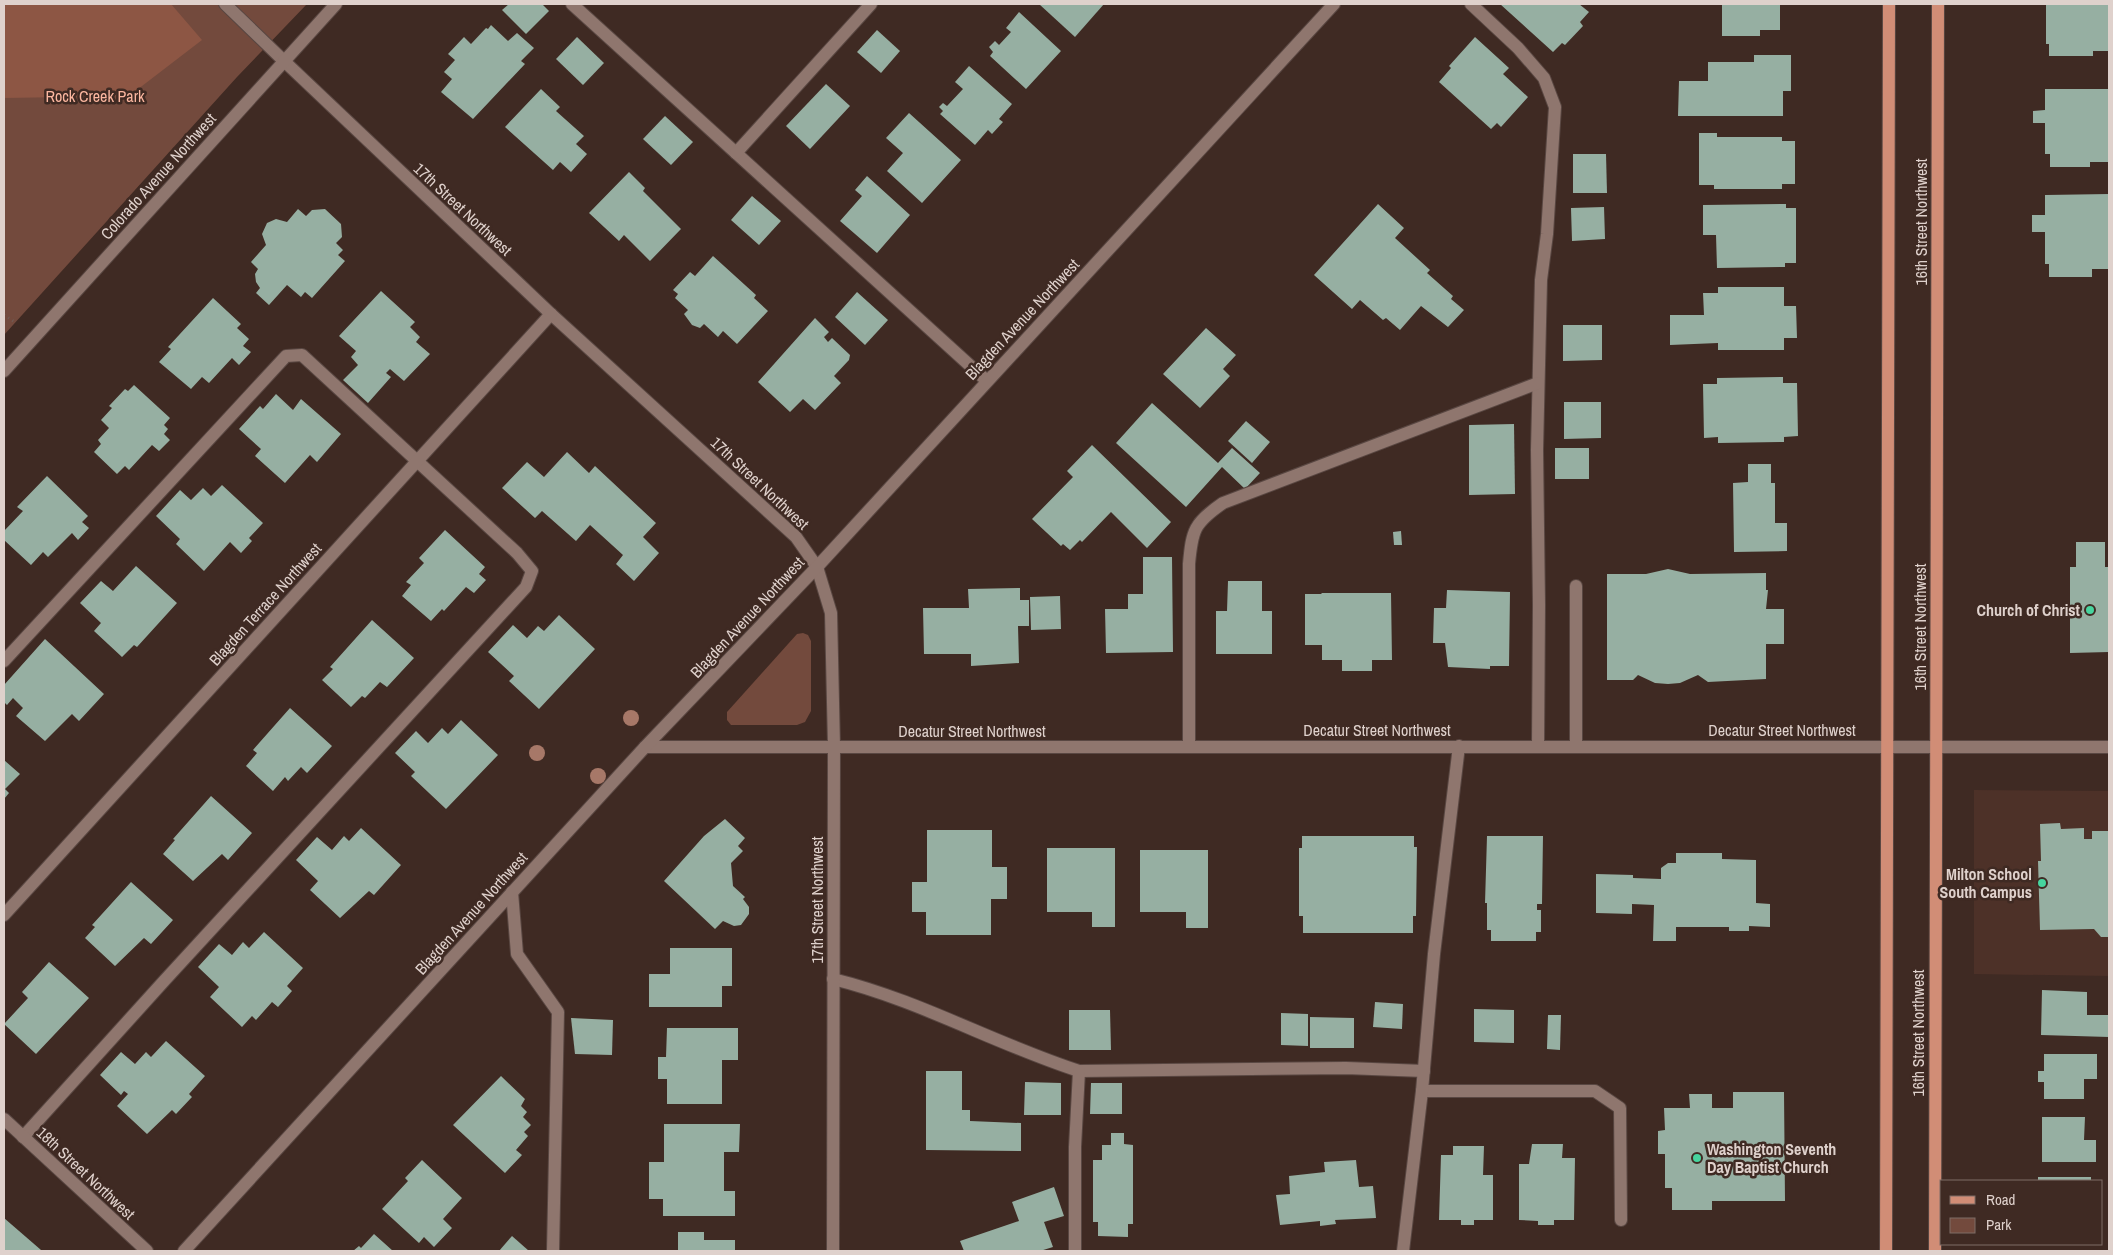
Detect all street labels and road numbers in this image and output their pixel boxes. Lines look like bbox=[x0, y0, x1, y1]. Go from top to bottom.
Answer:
street label: Colorado Avenue Northwest bbox=[95, 108, 221, 244]
street label: 17th Street Northwest bbox=[409, 158, 517, 261]
street label: 16th Street Northwest bbox=[1910, 158, 1932, 285]
street label: Blagden Avenue Northwest bbox=[960, 253, 1084, 384]
street label: 17th Street Northwest bbox=[706, 432, 814, 535]
street label: Blagden Terrace Northwest bbox=[204, 538, 326, 670]
street label: Blagden Avenue Northwest bbox=[685, 551, 809, 682]
street label: 16th Street Northwest bbox=[1909, 563, 1931, 690]
street label: Decatur Street Northwest bbox=[1303, 719, 1451, 741]
street label: Decatur Street Northwest bbox=[1708, 719, 1856, 741]
street label: Decatur Street Northwest bbox=[898, 720, 1046, 742]
street label: 17th Street Northwest bbox=[806, 836, 828, 963]
street label: Blagden Avenue Northwest bbox=[410, 847, 532, 979]
street label: 16th Street Northwest bbox=[1907, 969, 1929, 1096]
street label: 18th Street Northwest bbox=[32, 1122, 140, 1225]

